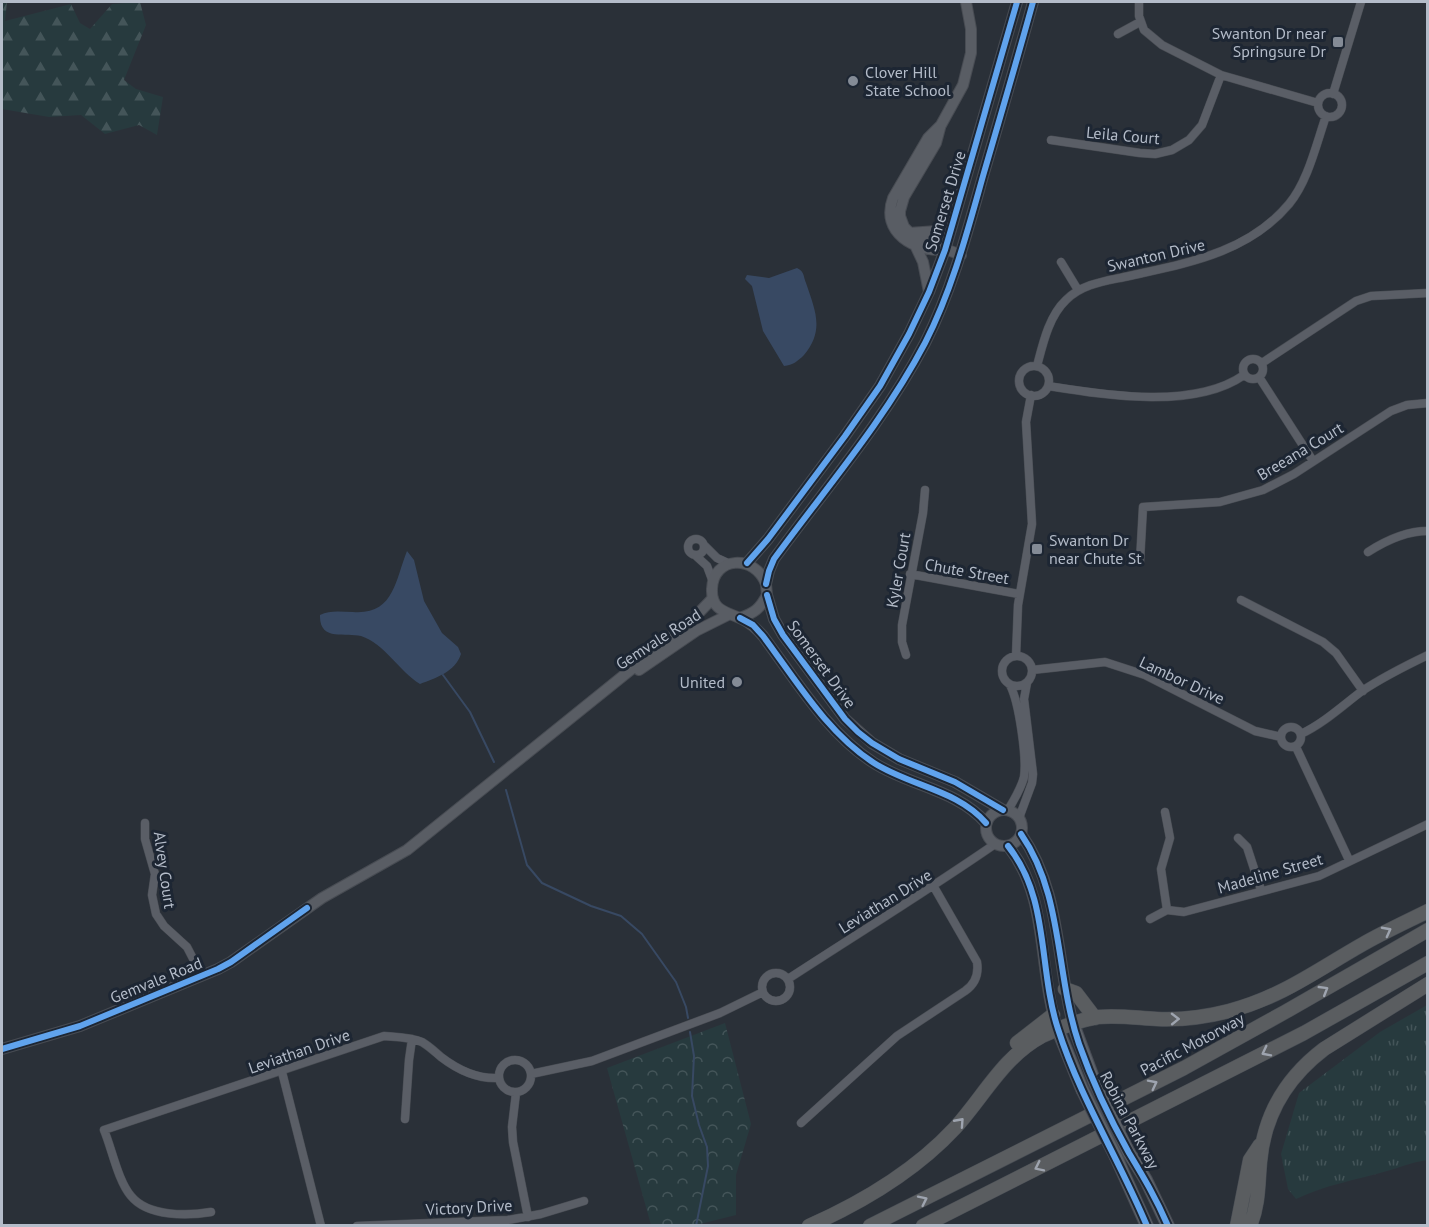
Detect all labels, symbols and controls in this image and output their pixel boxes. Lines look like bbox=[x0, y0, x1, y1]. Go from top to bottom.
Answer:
place label: Swanton Dr near Springsure Dr bbox=[1212, 23, 1327, 61]
marker: Swanton Dr near Springsure Dr bbox=[1331, 35, 1345, 49]
place label: Clover Hill State School bbox=[865, 62, 951, 100]
marker: Clover Hill State School bbox=[846, 74, 860, 88]
street label: Leila Court bbox=[1085, 122, 1161, 148]
street label: Somerset Drive bbox=[920, 148, 970, 254]
street label: Swanton Drive bbox=[1105, 234, 1207, 276]
street label: Breeana Court bbox=[1253, 417, 1347, 485]
street label: Kyler Court bbox=[882, 530, 915, 609]
place label: Swanton Dr near Chute St bbox=[1049, 530, 1142, 568]
marker: Swanton Dr near Chute St bbox=[1030, 542, 1044, 556]
street label: Chute Street bbox=[923, 554, 1011, 588]
street label: Gemvale Road bbox=[612, 604, 704, 674]
street label: Somerset Drive bbox=[783, 616, 861, 712]
street label: Lambor Drive bbox=[1136, 652, 1228, 708]
place label: United bbox=[680, 672, 725, 692]
marker: United bbox=[730, 675, 744, 689]
street label: Alvey Court bbox=[150, 830, 180, 910]
street label: Madeline Street bbox=[1215, 848, 1325, 898]
street label: Leviathan Drive bbox=[835, 864, 935, 938]
one-way arrow bbox=[1381, 927, 1391, 938]
street label: Gemvale Road bbox=[107, 952, 205, 1008]
one-way arrow bbox=[1318, 985, 1328, 997]
street label: Pacific Motorway bbox=[1136, 1008, 1248, 1080]
one-way arrow bbox=[1170, 1012, 1179, 1025]
street label: Leviathan Drive bbox=[246, 1024, 352, 1078]
one-way arrow bbox=[1262, 1045, 1272, 1056]
street label: Robina Parkway bbox=[1096, 1068, 1164, 1173]
one-way arrow bbox=[1147, 1080, 1157, 1091]
one-way arrow bbox=[953, 1118, 964, 1129]
one-way arrow bbox=[1035, 1160, 1046, 1172]
street label: Victory Drive bbox=[424, 1195, 513, 1219]
one-way arrow bbox=[916, 1196, 927, 1207]

